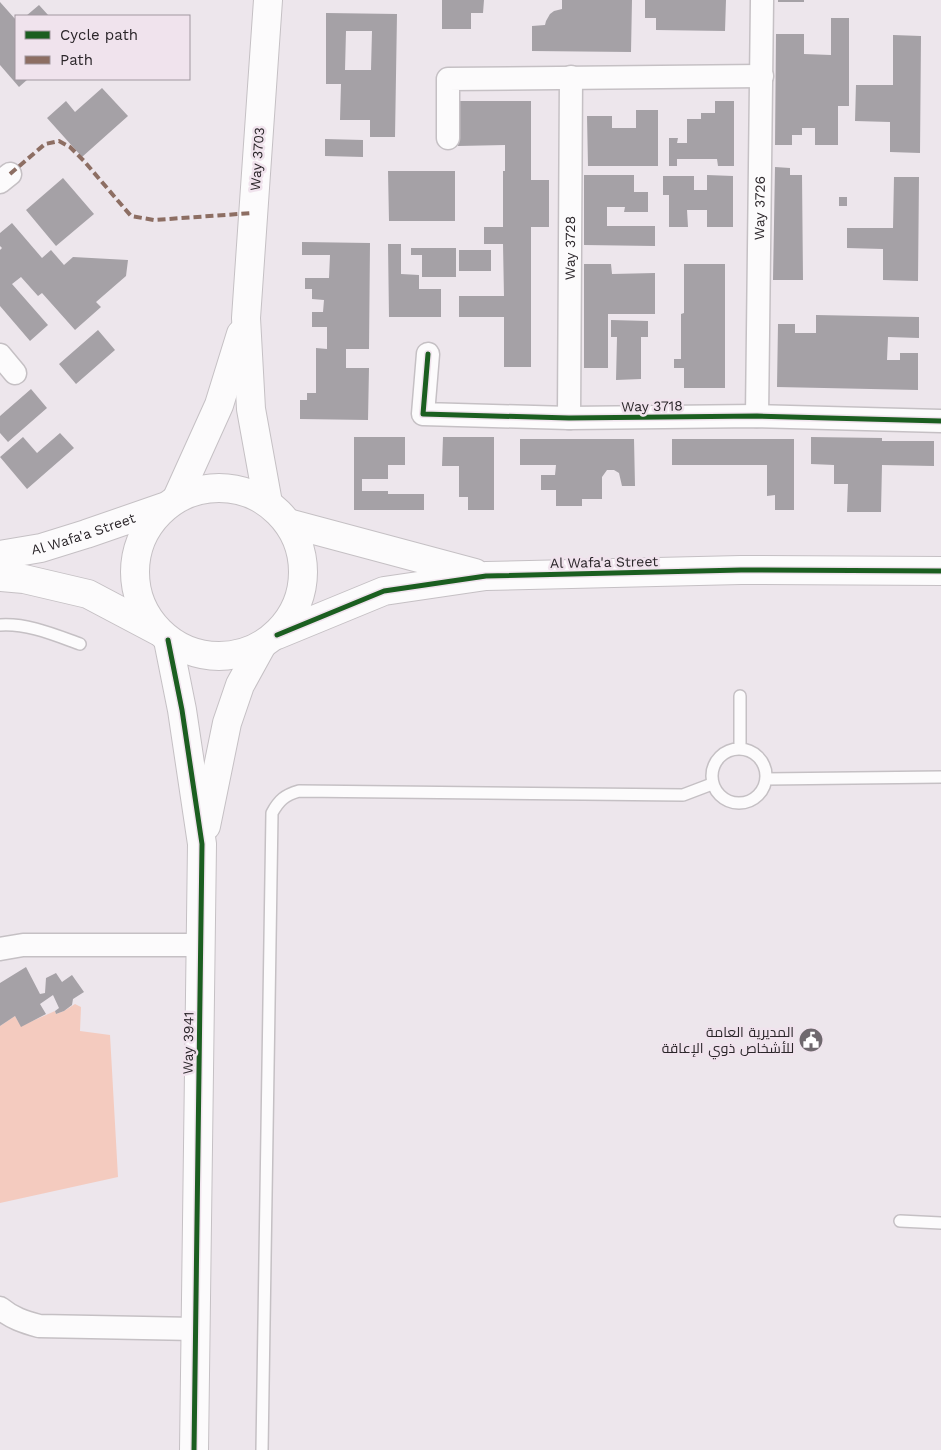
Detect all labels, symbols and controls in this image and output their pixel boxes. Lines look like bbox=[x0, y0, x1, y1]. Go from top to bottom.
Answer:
legend bbox=[15, 15, 190, 80]
text: Cycle path bbox=[60, 26, 138, 44]
text: Path bbox=[60, 51, 93, 69]
street label: Way 3703 bbox=[247, 127, 267, 191]
street label: Way 3726 bbox=[751, 176, 768, 240]
street label: Way 3728 bbox=[562, 216, 578, 280]
street label: Way 3718 bbox=[621, 397, 683, 415]
street label: Al Wafa'a Street bbox=[30, 510, 137, 558]
street label: Al Wafa'a Street bbox=[550, 553, 658, 571]
street label: Way 3941 bbox=[179, 1012, 197, 1074]
place label: المديرية العامة للأشخاص ذوي الإعاقة bbox=[662, 1024, 794, 1060]
public building icon: المديرية العامة للأشخاص ذوي الإعاقة bbox=[798, 1027, 824, 1053]

